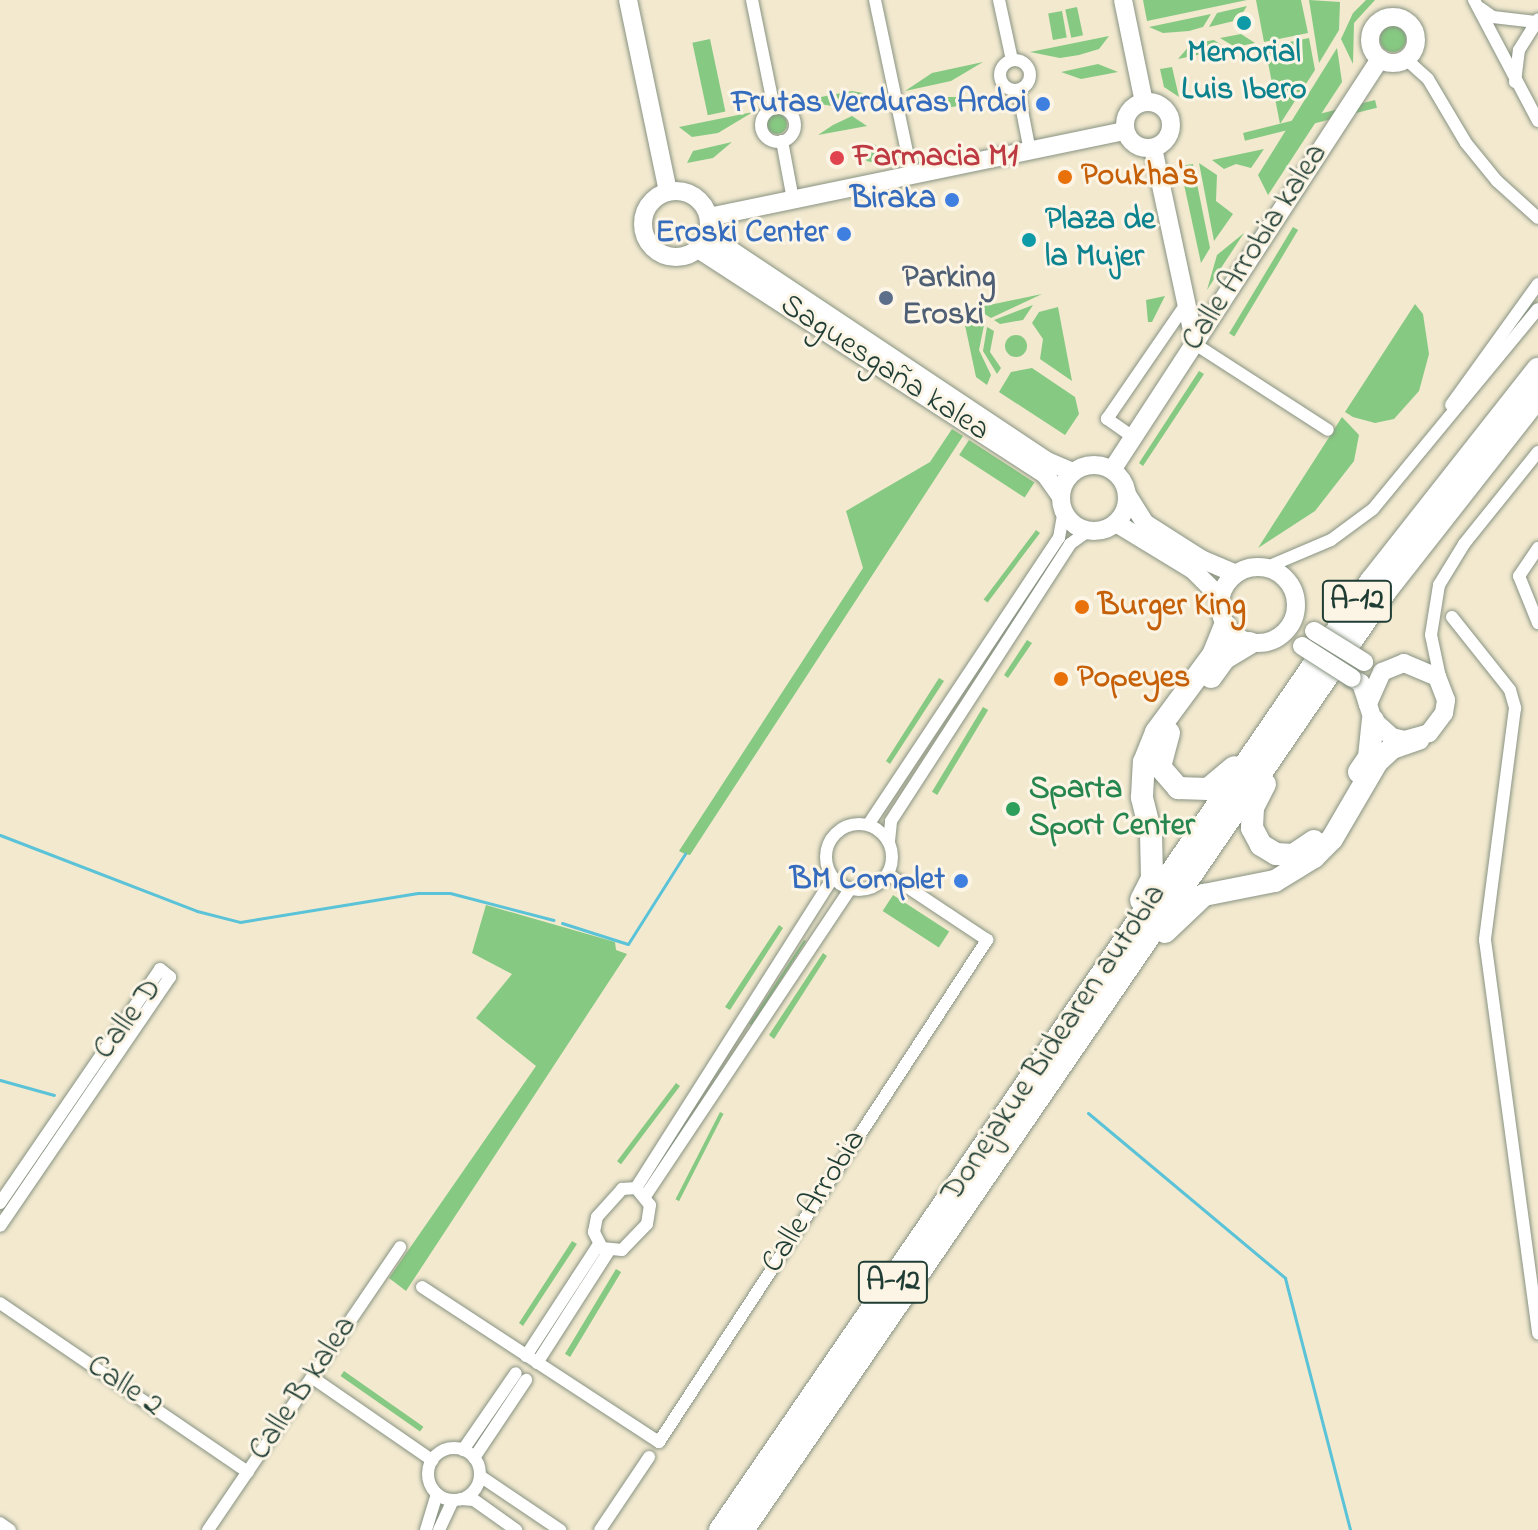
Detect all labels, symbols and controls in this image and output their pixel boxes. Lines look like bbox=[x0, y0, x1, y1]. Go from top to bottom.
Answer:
marker: Memorial Luis Ibero bbox=[1235, 14, 1253, 32]
place label: Memorial Luis Ibero bbox=[1181, 36, 1307, 111]
place label: Frutas Verduras Ardoi bbox=[731, 85, 1027, 123]
marker: Frutas Verduras Ardoi bbox=[1034, 95, 1052, 113]
street label: Calle Arrobia kalea bbox=[1175, 137, 1337, 359]
place label: Farmacia M1 bbox=[853, 139, 1018, 177]
marker: Farmacia M1 bbox=[828, 149, 846, 167]
place label: Poukha's bbox=[1081, 158, 1199, 196]
marker: Poukha's bbox=[1056, 168, 1074, 186]
place label: Biraka bbox=[850, 181, 936, 219]
marker: Biraka bbox=[943, 191, 961, 209]
place label: Plaza de la Mujer bbox=[1045, 203, 1155, 278]
place label: Eroski Center bbox=[655, 215, 828, 253]
marker: Eroski Center bbox=[835, 225, 853, 243]
marker: Plaza de la Mujer bbox=[1020, 231, 1038, 249]
place label: Parking Eroski bbox=[902, 261, 996, 336]
street label: Saguesgaña kalea bbox=[772, 287, 996, 451]
marker: Parking Eroski bbox=[877, 289, 895, 307]
road number: A-12 bbox=[1321, 575, 1393, 627]
place label: Burger King bbox=[1098, 588, 1246, 626]
marker: Burger King bbox=[1073, 598, 1091, 616]
place label: Popeyes bbox=[1077, 660, 1190, 698]
marker: Popeyes bbox=[1052, 670, 1070, 688]
place label: Sparta Sport Center bbox=[1029, 772, 1195, 847]
marker: Sparta Sport Center bbox=[1004, 800, 1022, 818]
place label: BM Complet bbox=[790, 862, 945, 900]
marker: BM Complet bbox=[952, 872, 970, 890]
street label: Donejakue Bidearen autobia bbox=[934, 878, 1176, 1210]
street label: Calle D bbox=[86, 972, 172, 1068]
street label: Calle Arrobia bbox=[754, 1123, 876, 1281]
road number: A-12 bbox=[857, 1256, 929, 1308]
street label: Calle B kalea bbox=[242, 1310, 366, 1468]
street label: Calle 2 bbox=[79, 1348, 169, 1426]

